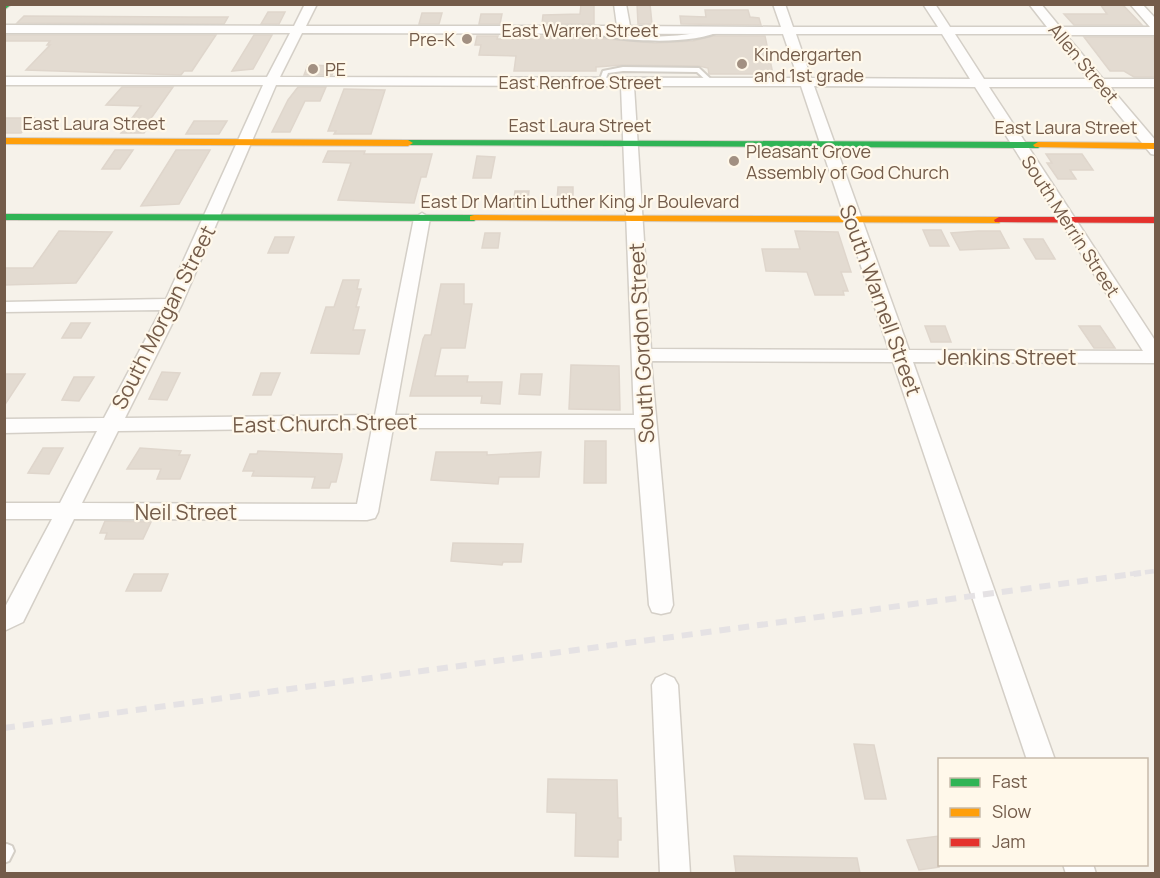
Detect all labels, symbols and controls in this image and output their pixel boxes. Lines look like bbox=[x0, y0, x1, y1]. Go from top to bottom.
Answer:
street label: East Warren Street bbox=[502, 18, 658, 42]
street label: Allen Street bbox=[1044, 18, 1124, 108]
place label: Pre-K bbox=[409, 27, 455, 51]
marker: Pre-K bbox=[460, 32, 474, 46]
place label: Kindergarten and 1st grade bbox=[754, 42, 864, 87]
place label: PE bbox=[325, 57, 346, 81]
marker: Kindergarten and 1st grade bbox=[735, 57, 749, 71]
marker: PE bbox=[306, 62, 320, 76]
street label: East Renfroe Street bbox=[498, 70, 662, 94]
street label: East Laura Street bbox=[23, 111, 166, 135]
street label: East Laura Street bbox=[509, 113, 652, 137]
street label: East Laura Street bbox=[995, 115, 1138, 139]
place label: Pleasant Grove Assembly of God Church bbox=[746, 139, 949, 184]
street label: South Merrin Street bbox=[1016, 151, 1126, 301]
marker: Pleasant Grove Assembly of God Church bbox=[727, 154, 741, 168]
street label: East Dr Martin Luther King Jr Boulevard bbox=[421, 189, 740, 213]
street label: South Warnell Street bbox=[833, 201, 929, 399]
street label: South Morgan Street bbox=[105, 220, 221, 414]
street label: South Gordon Street bbox=[622, 242, 660, 444]
street label: Jenkins Street bbox=[938, 343, 1076, 371]
street label: East Church Street bbox=[232, 407, 418, 439]
street label: Neil Street bbox=[135, 498, 237, 526]
legend bbox=[938, 758, 1148, 866]
text: Fast bbox=[992, 769, 1027, 793]
text: Slow bbox=[992, 799, 1032, 823]
text: Jam bbox=[992, 829, 1026, 853]

